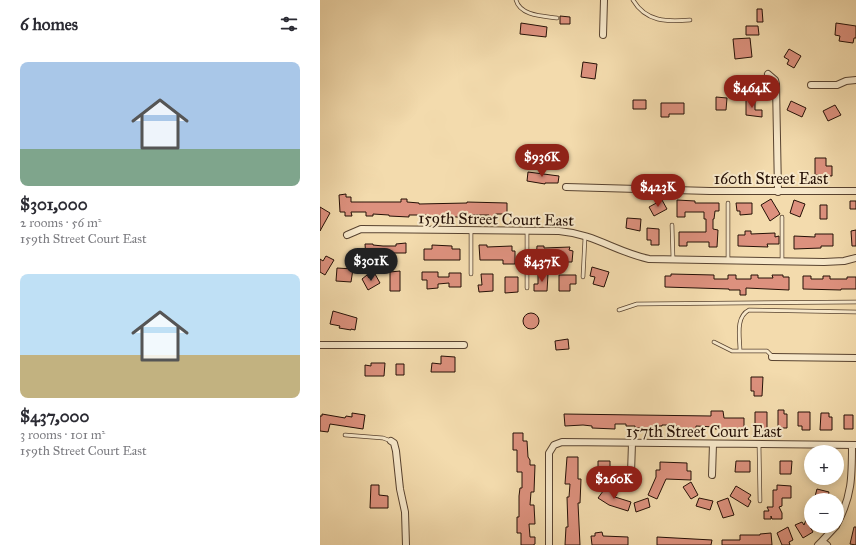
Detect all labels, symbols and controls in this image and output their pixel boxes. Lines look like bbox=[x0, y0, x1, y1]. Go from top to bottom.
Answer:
icon: filters bbox=[278, 13, 300, 35]
text: 6 homes bbox=[20, 14, 78, 35]
pin: $464K bbox=[724, 75, 780, 109]
text: $464K bbox=[733, 80, 771, 96]
icon: home bbox=[124, 88, 196, 160]
pin: $936K bbox=[514, 144, 570, 178]
text: $936K bbox=[524, 149, 560, 165]
street label: 160th Street East bbox=[714, 169, 829, 188]
pin: $423K bbox=[630, 174, 686, 208]
text: $423K bbox=[640, 179, 676, 195]
text: $301,000 bbox=[20, 194, 88, 215]
street label: 159th Street Court East bbox=[418, 208, 574, 230]
text: 2 rooms · 56 m² bbox=[20, 215, 102, 231]
text: 159th Street Court East bbox=[20, 231, 147, 247]
pin: $301K bbox=[343, 248, 399, 282]
pin: $437K bbox=[514, 249, 570, 283]
text: $301K bbox=[354, 253, 388, 269]
text: $437K bbox=[524, 254, 560, 270]
icon: home bbox=[124, 300, 196, 372]
text: $437,000 bbox=[20, 406, 89, 427]
street label: 157th Street Court East bbox=[626, 422, 782, 441]
text: 3 rooms · 101 m² bbox=[20, 427, 105, 443]
text: 159th Street Court East bbox=[20, 443, 147, 459]
map controls bbox=[804, 445, 844, 533]
button: + bbox=[804, 445, 844, 485]
pin: $260K bbox=[586, 466, 642, 500]
text: $260K bbox=[595, 471, 633, 487]
button: − bbox=[804, 493, 844, 533]

